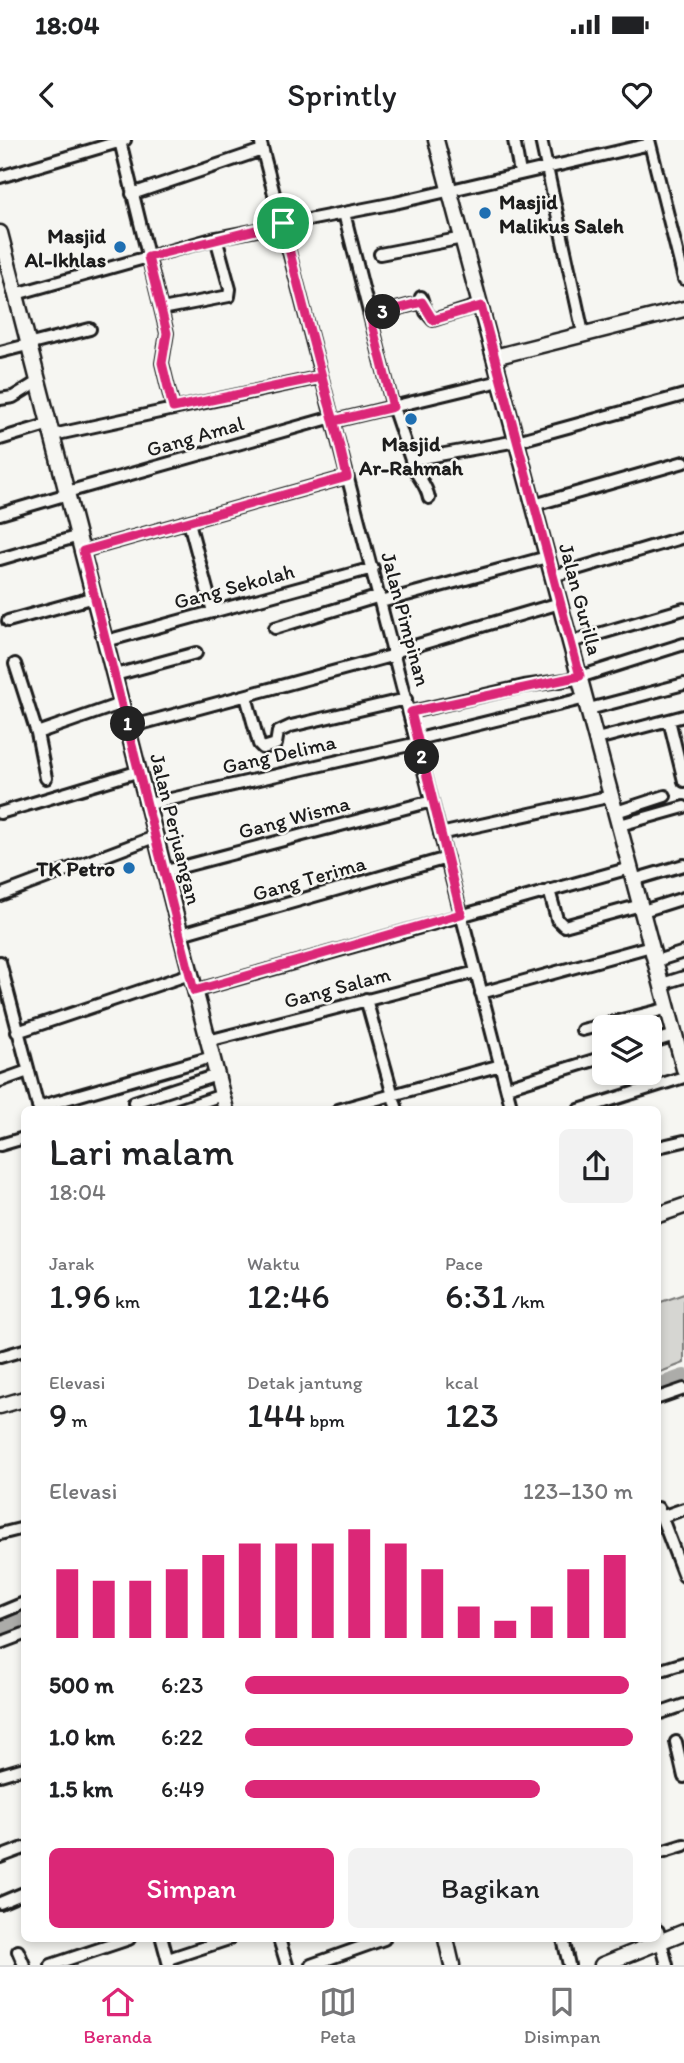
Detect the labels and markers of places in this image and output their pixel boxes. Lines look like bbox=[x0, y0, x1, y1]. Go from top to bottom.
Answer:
place label: Masjid Malikus Saleh bbox=[499, 189, 624, 238]
pin bbox=[253, 193, 313, 253]
marker: Masjid Malikus Saleh bbox=[477, 205, 493, 221]
place label: Masjid Al-Ikhlas bbox=[24, 223, 107, 272]
marker: Masjid Al-Ikhlas bbox=[112, 239, 128, 255]
pin: 3 bbox=[366, 294, 400, 330]
marker: Masjid Ar-Rahmah bbox=[403, 411, 419, 427]
place label: Masjid Ar-Rahmah bbox=[358, 431, 464, 480]
pin: 1 bbox=[110, 706, 146, 742]
pin: 2 bbox=[404, 740, 440, 774]
place label: TK Petro bbox=[36, 856, 115, 881]
marker: TK Petro bbox=[121, 860, 137, 876]

